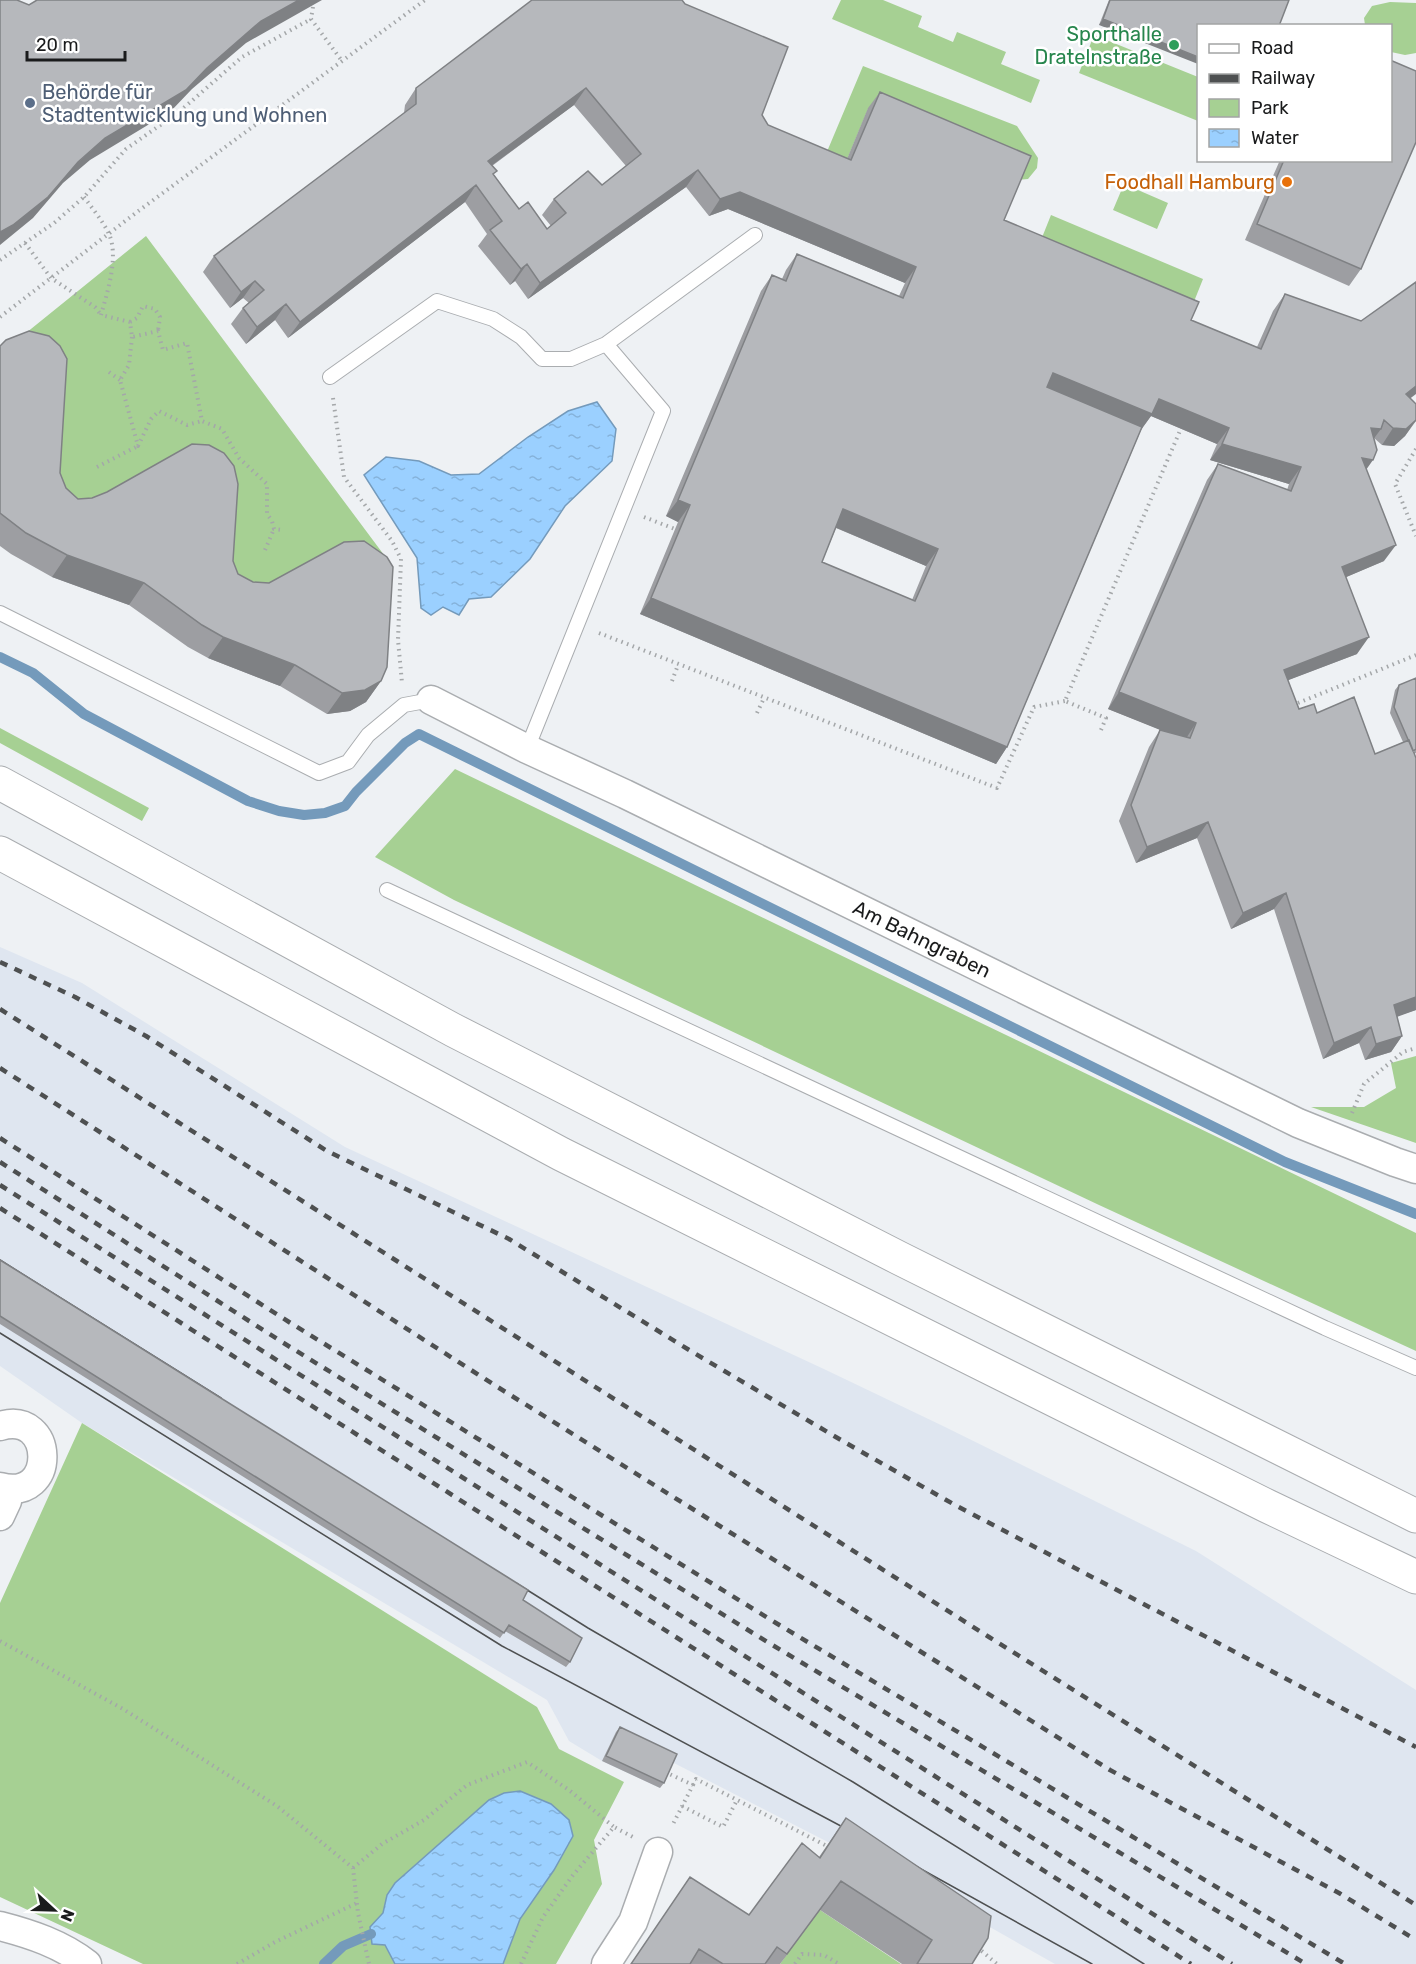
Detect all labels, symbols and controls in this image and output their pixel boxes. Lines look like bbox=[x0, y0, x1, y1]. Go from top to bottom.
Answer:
place label: Sporthalle Dratelnstraße bbox=[1034, 22, 1162, 69]
scale bar bbox=[27, 24, 124, 62]
legend bbox=[1197, 24, 1392, 162]
text: 20 m bbox=[36, 34, 78, 56]
text: Road bbox=[1251, 37, 1294, 59]
marker: Sporthalle Dratelnstraße bbox=[1167, 38, 1181, 52]
text: Railway bbox=[1251, 67, 1315, 89]
place label: Behörde für Stadtentwicklung und Wohnen bbox=[42, 80, 327, 127]
marker: Behörde für Stadtentwicklung und Wohnen bbox=[23, 96, 37, 110]
text: Park bbox=[1251, 97, 1289, 119]
text: Water bbox=[1251, 127, 1299, 149]
place label: Foodhall Hamburg bbox=[1104, 170, 1275, 194]
marker: Foodhall Hamburg bbox=[1280, 175, 1294, 189]
street label: Am Bahngraben bbox=[849, 895, 995, 983]
north arrow bbox=[24, 1880, 84, 1940]
text: N bbox=[56, 1907, 78, 1924]

